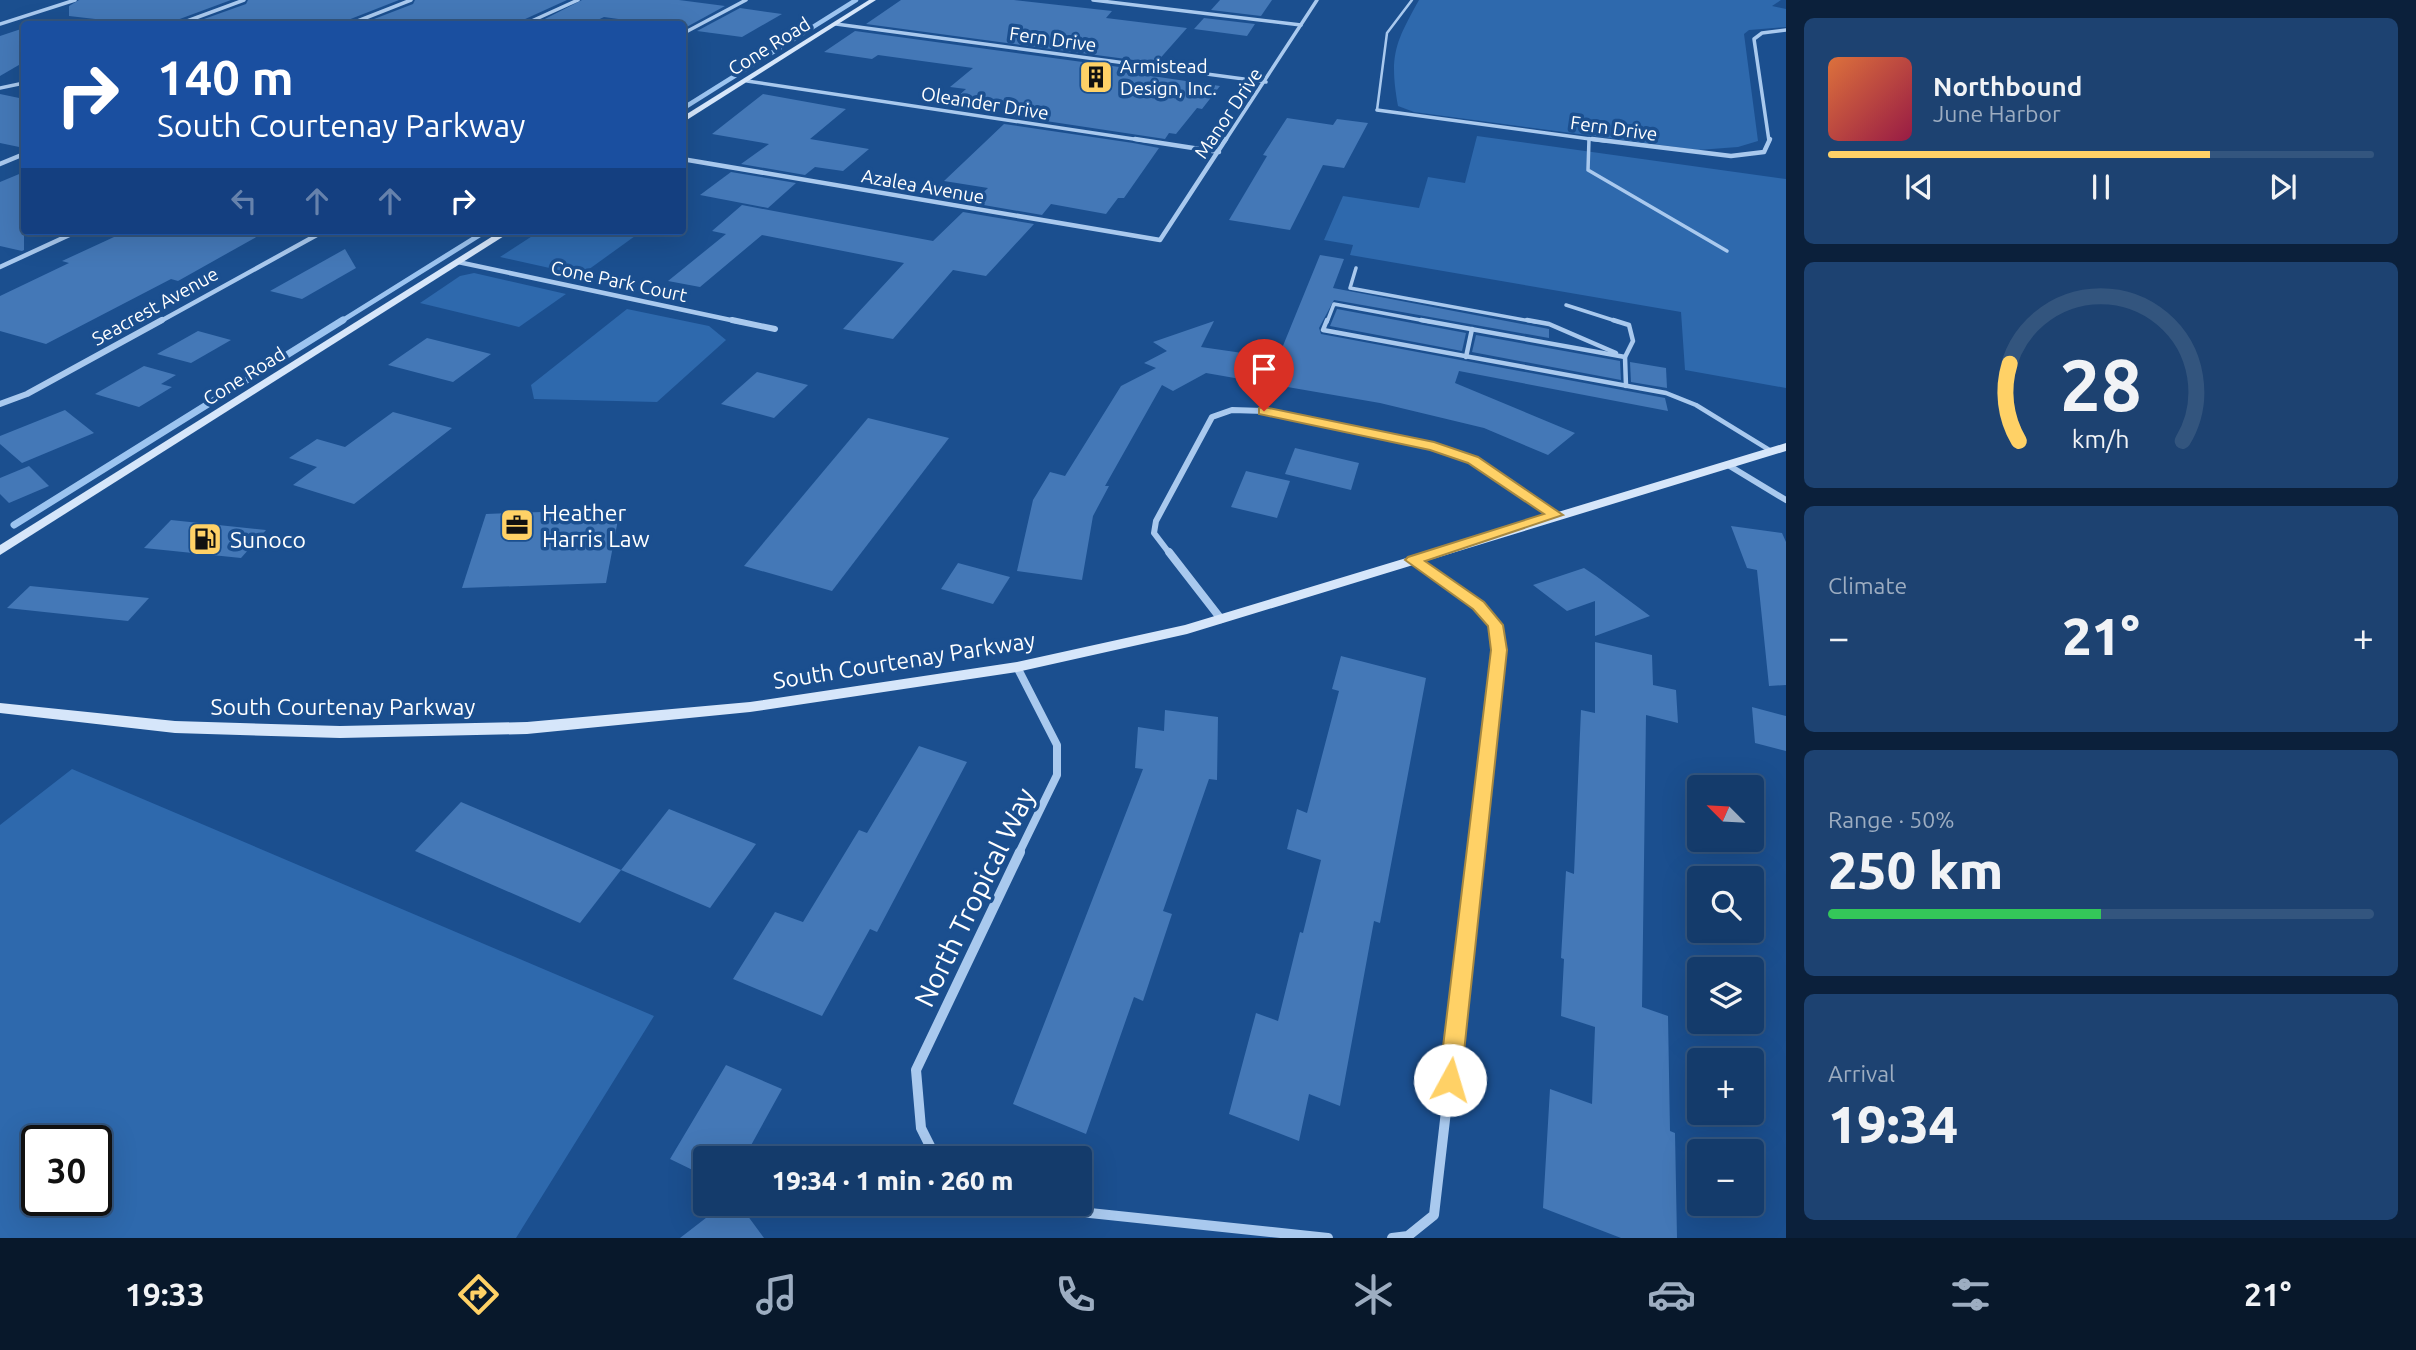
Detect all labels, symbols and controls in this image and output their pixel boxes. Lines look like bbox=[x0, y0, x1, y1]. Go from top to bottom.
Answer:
street label: Cone Road bbox=[724, 12, 814, 80]
street label: Fern Drive bbox=[1008, 22, 1098, 56]
icon: right bbox=[42, 49, 133, 140]
text: 140 m bbox=[157, 49, 294, 104]
place label: Armistead Design, Inc. bbox=[1120, 55, 1217, 99]
building icon: Armistead Design, Inc. bbox=[1077, 58, 1115, 96]
street label: Manor Drive bbox=[1190, 63, 1266, 163]
text: Northbound bbox=[1933, 72, 2082, 101]
street label: Oleander Drive bbox=[920, 82, 1050, 124]
text: June Harbor bbox=[1933, 101, 2061, 126]
text: South Courtenay Parkway bbox=[157, 107, 526, 143]
street label: Fern Drive bbox=[1569, 111, 1659, 145]
street label: Azalea Avenue bbox=[860, 164, 986, 208]
icon: previous bbox=[1900, 168, 1938, 206]
icon: pause bbox=[2082, 168, 2120, 206]
icon: next bbox=[2264, 168, 2302, 206]
icon: left bbox=[225, 182, 263, 220]
icon: ahead bbox=[298, 182, 336, 220]
icon: ahead bbox=[371, 182, 409, 220]
icon: right bbox=[444, 182, 482, 220]
street label: Cone Park Court bbox=[549, 256, 690, 306]
street label: Seacrest Avenue bbox=[88, 262, 222, 350]
pin bbox=[1234, 339, 1294, 411]
street label: Cone Road bbox=[199, 342, 289, 410]
text: 28 bbox=[2060, 343, 2142, 425]
icon: arrive bbox=[1245, 350, 1283, 388]
text: km/h bbox=[2072, 425, 2130, 453]
place label: Heather Harris Law bbox=[542, 500, 650, 551]
office icon: Heather Harris Law bbox=[498, 506, 536, 544]
fuel station icon: Sunoco bbox=[186, 520, 224, 558]
place label: Sunoco bbox=[230, 527, 306, 552]
text: Climate bbox=[1828, 573, 1907, 598]
text: 21° bbox=[2062, 607, 2140, 665]
text: − bbox=[1828, 616, 1849, 658]
text: + bbox=[2353, 616, 2374, 658]
street label: South Courtenay Parkway bbox=[771, 627, 1037, 693]
street label: South Courtenay Parkway bbox=[211, 694, 475, 719]
north arrow bbox=[1687, 775, 1764, 852]
map controls bbox=[1687, 775, 1764, 1216]
street label: North Tropical Way bbox=[908, 783, 1040, 1011]
text: Range · 50% bbox=[1828, 807, 1955, 832]
text: 250 km bbox=[1828, 841, 2003, 899]
button: search bbox=[1687, 866, 1764, 943]
button: layers bbox=[1687, 957, 1764, 1034]
position arrow bbox=[1413, 1043, 1487, 1117]
button: + bbox=[1687, 1048, 1764, 1125]
text: Arrival bbox=[1828, 1061, 1895, 1086]
text: 19:34 bbox=[1828, 1095, 1958, 1153]
speed limit sign: 30 bbox=[21, 1125, 112, 1216]
button: − bbox=[1687, 1139, 1764, 1216]
text: 19:34 · 1 min · 260 m bbox=[772, 1166, 1013, 1195]
icon: directions bbox=[454, 1270, 503, 1319]
icon: music bbox=[752, 1270, 801, 1319]
icon: phone bbox=[1051, 1270, 1100, 1319]
icon: climate bbox=[1349, 1270, 1398, 1319]
icon: car bbox=[1647, 1270, 1696, 1319]
icon: filters bbox=[1946, 1270, 1995, 1319]
text: 19:33 bbox=[125, 1276, 205, 1312]
text: 21° bbox=[2244, 1276, 2291, 1312]

